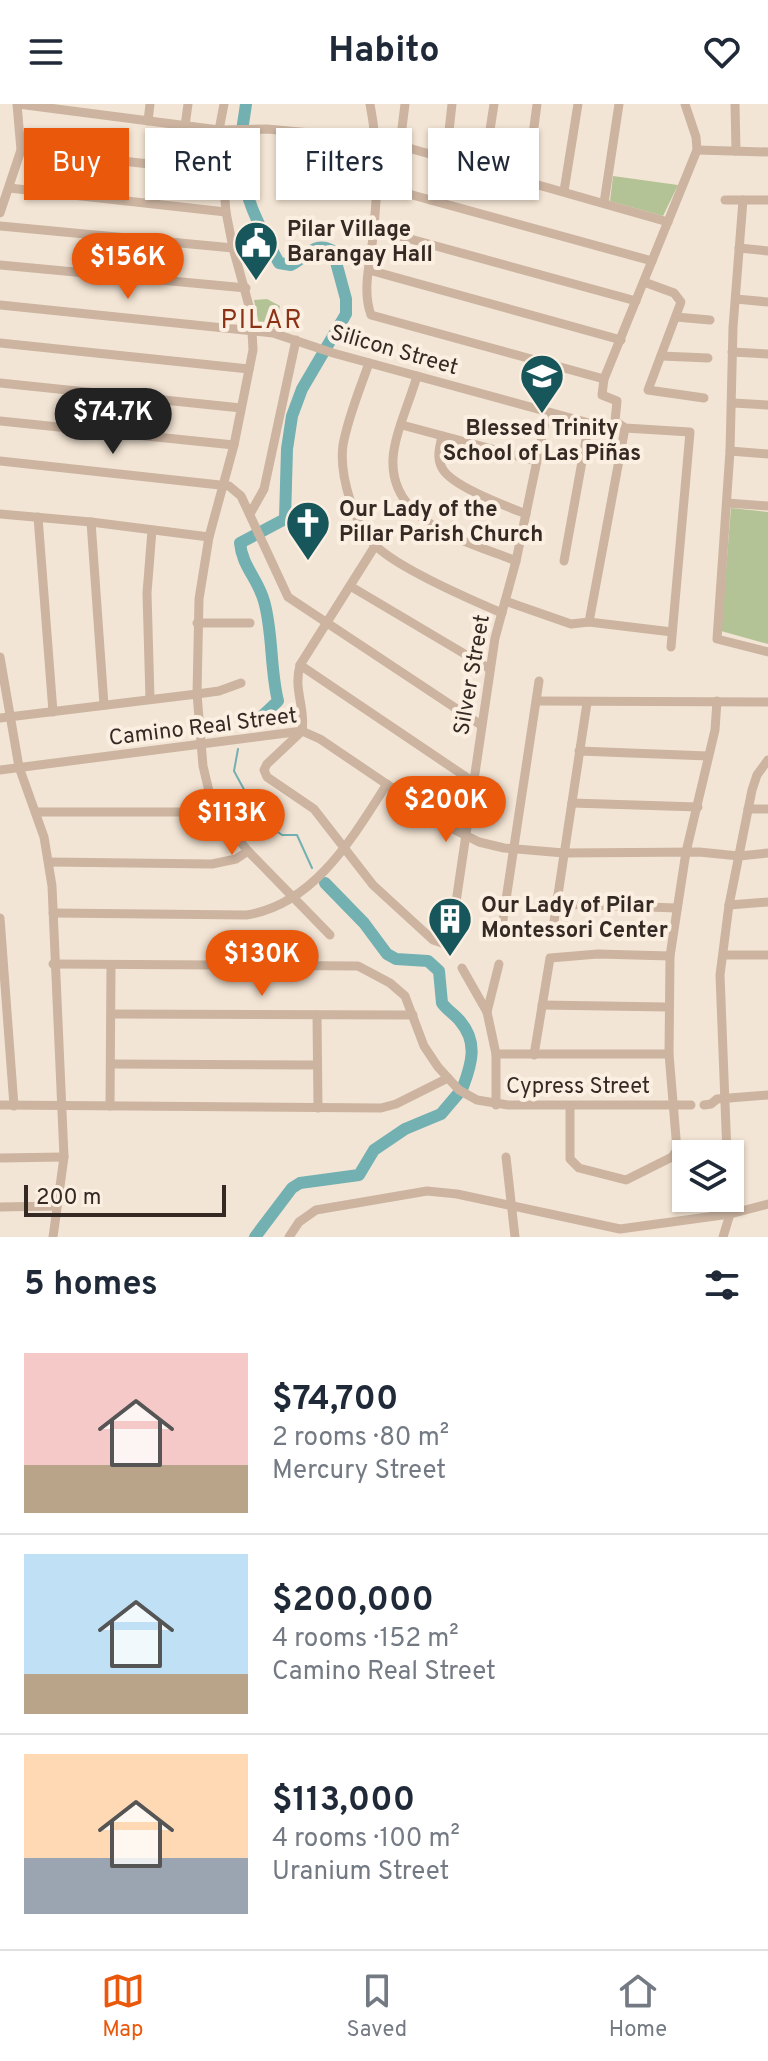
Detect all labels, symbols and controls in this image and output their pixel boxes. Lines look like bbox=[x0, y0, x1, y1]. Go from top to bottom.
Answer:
text: Habito bbox=[328, 29, 440, 75]
icon: menu bbox=[24, 30, 68, 74]
icon: heart bbox=[700, 30, 744, 74]
chip: Buy bbox=[24, 128, 129, 200]
chip: Rent bbox=[145, 128, 260, 200]
chip: Filters bbox=[276, 128, 412, 200]
chip: New bbox=[428, 128, 539, 200]
place label: Pilar Village Barangay Hall bbox=[287, 217, 433, 269]
public building icon: Pilar Village Barangay Hall bbox=[232, 219, 280, 282]
pin: $156K bbox=[72, 233, 184, 301]
text: $156K bbox=[90, 242, 166, 275]
district label: PILAR bbox=[220, 305, 304, 338]
street label: Silicon Street bbox=[327, 320, 461, 382]
school or university icon: Blessed Trinity School of Las Piñas bbox=[518, 352, 566, 415]
pin: $74.7K bbox=[48, 388, 178, 456]
text: $74.7K bbox=[73, 397, 153, 430]
place label: Blessed Trinity School of Las Piñas bbox=[443, 416, 641, 468]
place label: Our Lady of the Pillar Parish Church bbox=[339, 497, 543, 549]
church icon: Our Lady of the Pillar Parish Church bbox=[284, 499, 332, 562]
street label: Silver Street bbox=[449, 613, 497, 737]
street label: Camino Real Street bbox=[107, 703, 299, 753]
pin: $200K bbox=[390, 776, 502, 844]
text: $200K bbox=[404, 785, 488, 818]
pin: $113K bbox=[176, 789, 288, 857]
text: $113K bbox=[197, 798, 267, 831]
place label: Our Lady of Pilar Montessori Center bbox=[481, 893, 668, 945]
building icon: Our Lady of Pilar Montessori Center bbox=[426, 895, 474, 958]
pin: $130K bbox=[206, 930, 318, 998]
text: $130K bbox=[224, 939, 300, 972]
street label: Cypress Street bbox=[506, 1074, 650, 1101]
map controls bbox=[672, 1140, 744, 1212]
button: layers bbox=[672, 1140, 744, 1212]
scale bar bbox=[24, 1181, 226, 1217]
text: 200 m bbox=[36, 1185, 101, 1212]
icon: filters bbox=[700, 1263, 744, 1307]
text: 5 homes bbox=[24, 1264, 158, 1307]
text: $74,700 bbox=[272, 1379, 398, 1422]
icon: home bbox=[88, 1385, 184, 1481]
text: 2 rooms · 80 m² bbox=[272, 1422, 449, 1455]
text: Mercury Street bbox=[272, 1455, 446, 1488]
text: $200,000 bbox=[272, 1580, 434, 1623]
icon: home bbox=[88, 1586, 184, 1682]
text: 4 rooms · 152 m² bbox=[272, 1623, 459, 1656]
text: Camino Real Street bbox=[272, 1656, 496, 1689]
text: $113,000 bbox=[272, 1780, 415, 1823]
icon: home bbox=[88, 1786, 184, 1882]
text: 4 rooms · 100 m² bbox=[272, 1823, 460, 1856]
text: Uranium Street bbox=[272, 1856, 449, 1889]
tab: Map bbox=[101, 1969, 145, 2044]
tab: Saved bbox=[347, 1969, 407, 2044]
tab: Home bbox=[609, 1969, 667, 2044]

